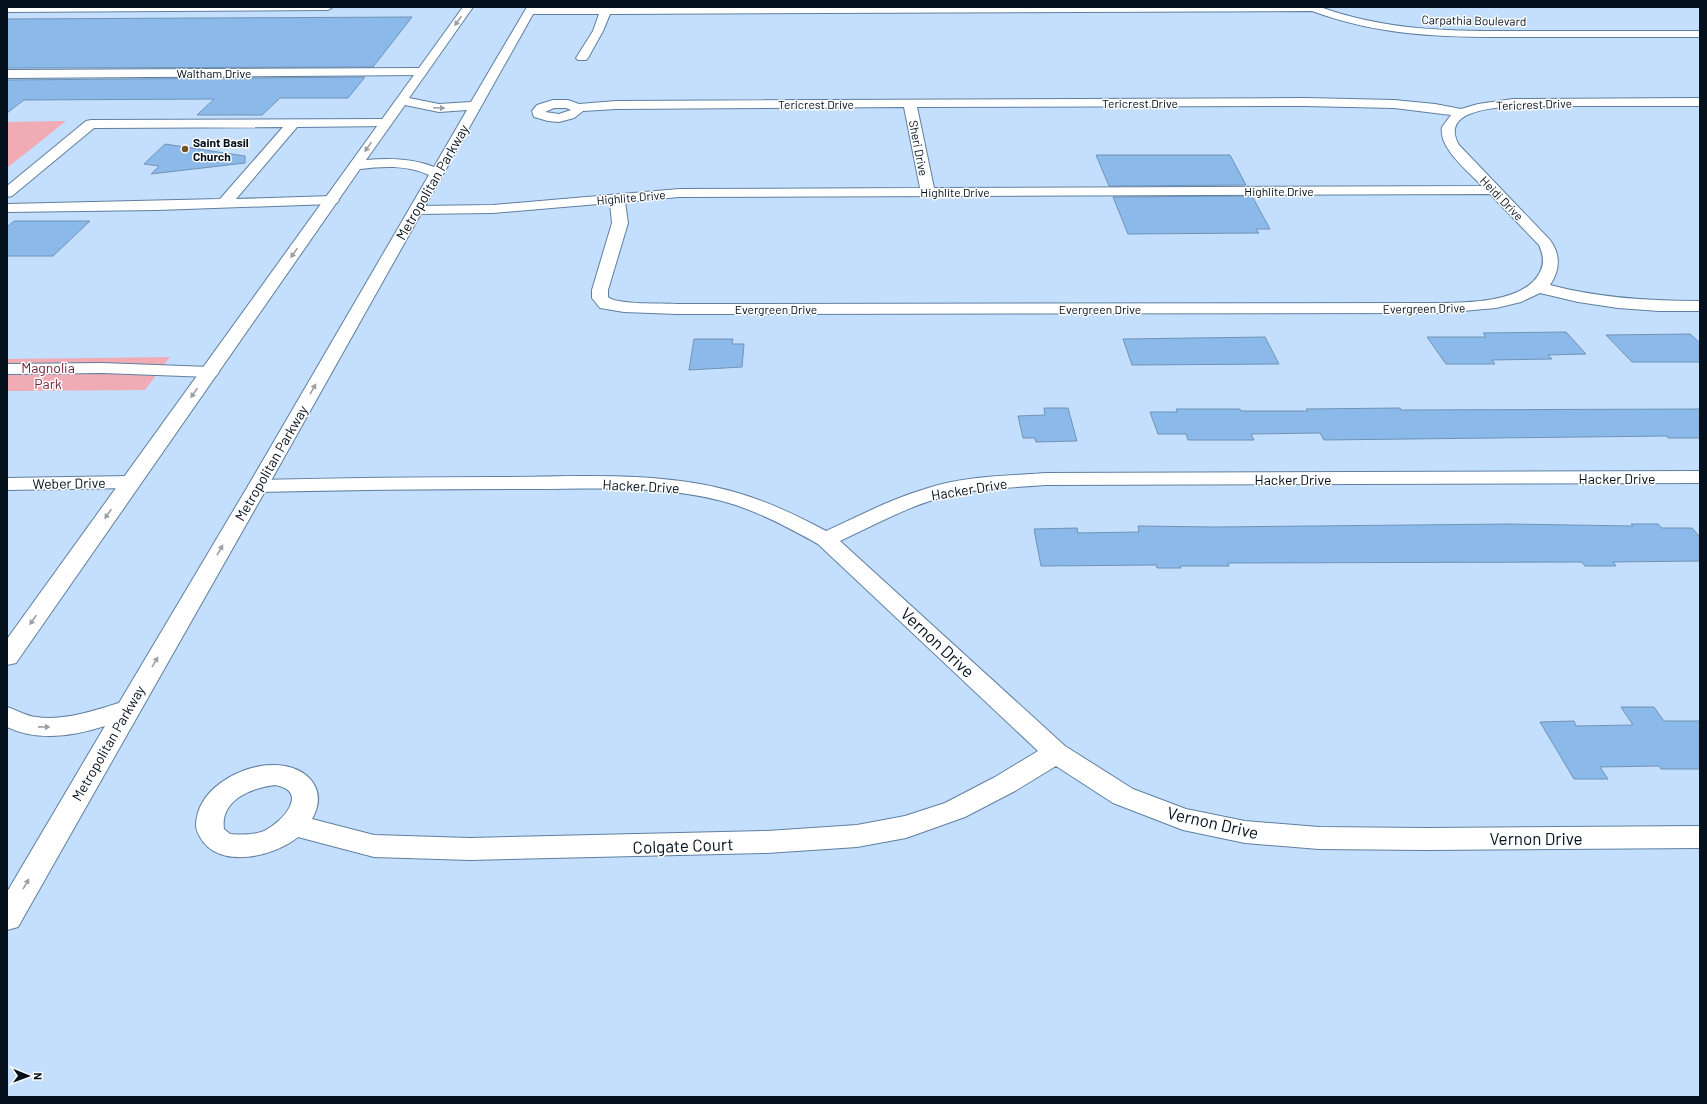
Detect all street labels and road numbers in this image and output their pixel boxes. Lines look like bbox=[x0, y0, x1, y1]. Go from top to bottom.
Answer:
street label: Carpathia Boulevard bbox=[1421, 12, 1527, 28]
street label: Waltham Drive bbox=[177, 66, 251, 80]
street label: Tericrest Drive bbox=[1102, 96, 1178, 110]
street label: Tericrest Drive bbox=[1496, 96, 1572, 112]
street label: Tericrest Drive bbox=[778, 97, 854, 111]
street label: Sheri Drive bbox=[907, 119, 931, 177]
street label: Metropolitan Parkway bbox=[392, 121, 472, 243]
street label: Heidi Drive bbox=[1477, 173, 1527, 223]
street label: Highlite Drive bbox=[1244, 184, 1314, 198]
street label: Highlite Drive bbox=[920, 185, 990, 199]
street label: Highlite Drive bbox=[596, 187, 666, 207]
street label: Evergreen Drive bbox=[1383, 300, 1465, 316]
street label: Evergreen Drive bbox=[735, 302, 817, 316]
street label: Evergreen Drive bbox=[1059, 302, 1141, 316]
street label: Metropolitan Parkway bbox=[231, 402, 311, 524]
street label: Hacker Drive bbox=[1579, 470, 1655, 487]
street label: Hacker Drive bbox=[1255, 471, 1331, 488]
street label: Weber Drive bbox=[32, 474, 106, 492]
street label: Hacker Drive bbox=[602, 475, 680, 497]
street label: Hacker Drive bbox=[930, 475, 1008, 503]
street label: Vernon Drive bbox=[897, 603, 979, 681]
street label: Metropolitan Parkway bbox=[68, 682, 148, 804]
street label: Vernon Drive bbox=[1165, 802, 1261, 842]
street label: Vernon Drive bbox=[1489, 828, 1583, 848]
street label: Colgate Court bbox=[632, 833, 734, 857]

